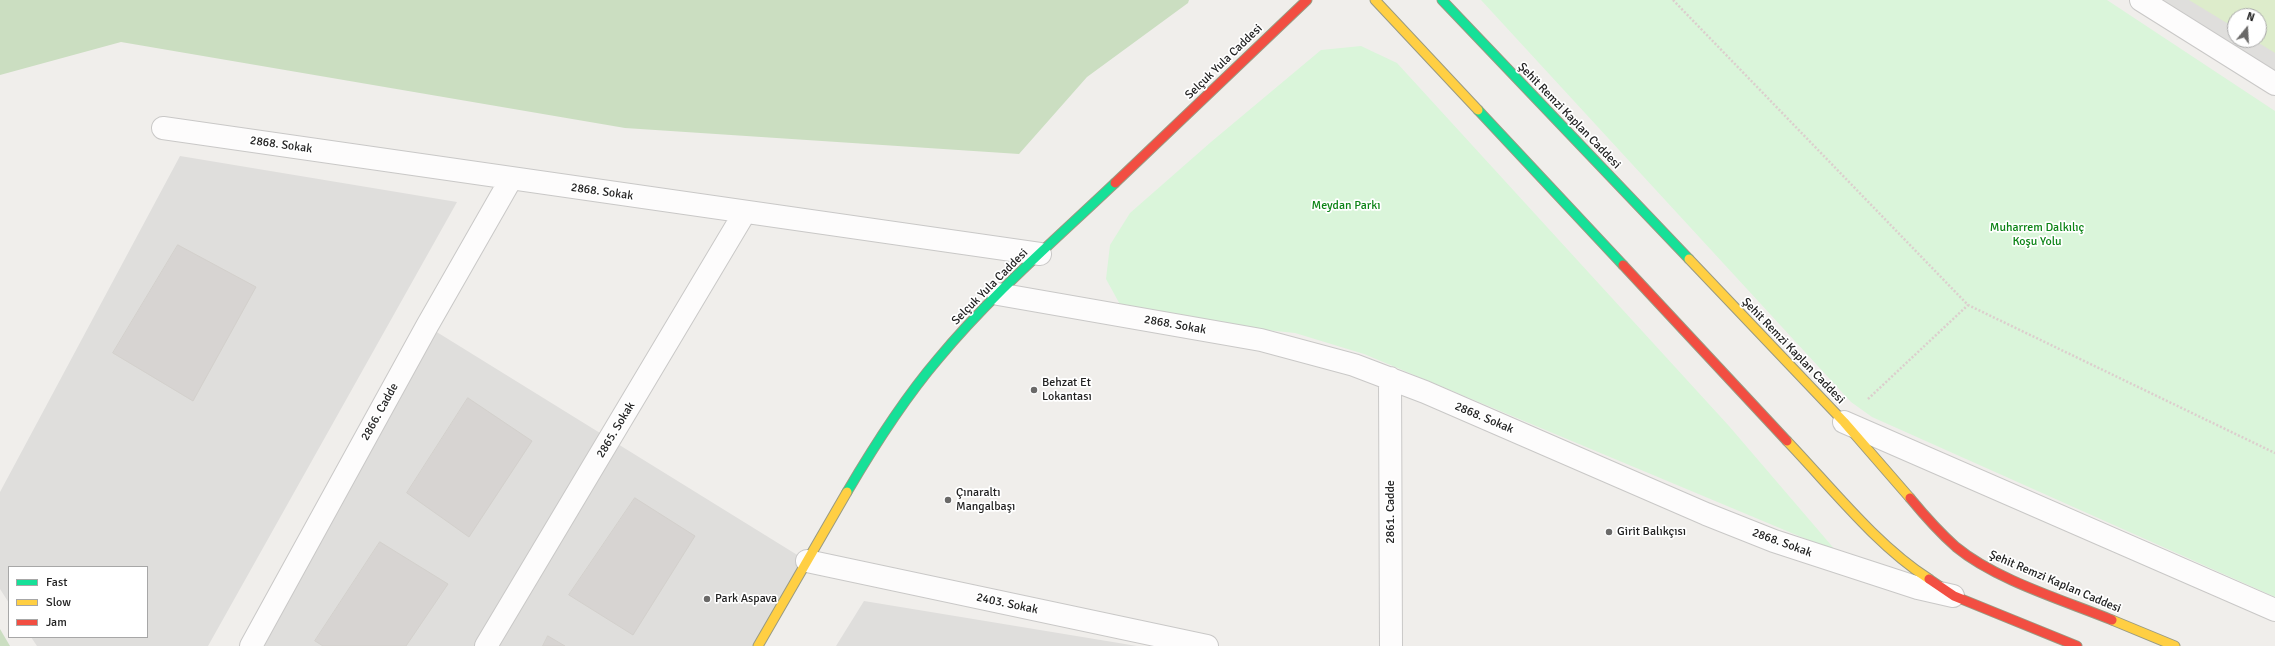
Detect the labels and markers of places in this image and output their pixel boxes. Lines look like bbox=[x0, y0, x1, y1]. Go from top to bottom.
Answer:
place label: Behzat Et Lokantası bbox=[1042, 376, 1092, 404]
marker: Behzat Et Lokantası bbox=[1029, 385, 1039, 395]
place label: Çınaraltı Mangalbaşı bbox=[956, 486, 1015, 514]
marker: Çınaraltı Mangalbaşı bbox=[943, 495, 953, 505]
place label: Girit Balıkçısı bbox=[1617, 525, 1686, 539]
marker: Girit Balıkçısı bbox=[1604, 527, 1614, 537]
place label: Park Aspava bbox=[715, 592, 777, 606]
marker: Park Aspava bbox=[702, 594, 712, 604]

